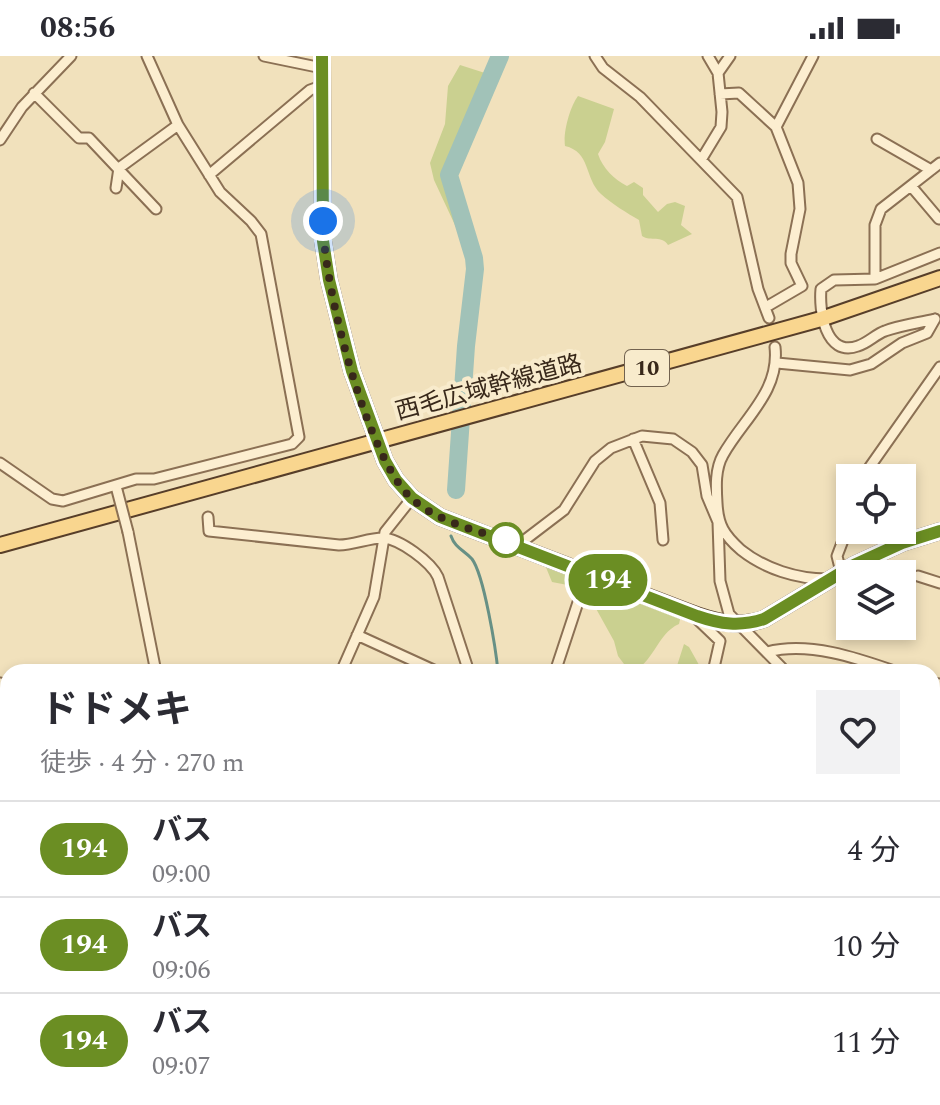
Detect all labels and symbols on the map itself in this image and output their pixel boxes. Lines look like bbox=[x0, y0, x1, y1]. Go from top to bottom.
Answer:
your location bbox=[303, 201, 343, 241]
street label: 西毛広域幹線道路 bbox=[392, 346, 586, 430]
road number: 10 bbox=[625, 350, 669, 386]
unlabelled marker bbox=[489, 523, 523, 557]
line badge: 194 bbox=[562, 554, 654, 606]

